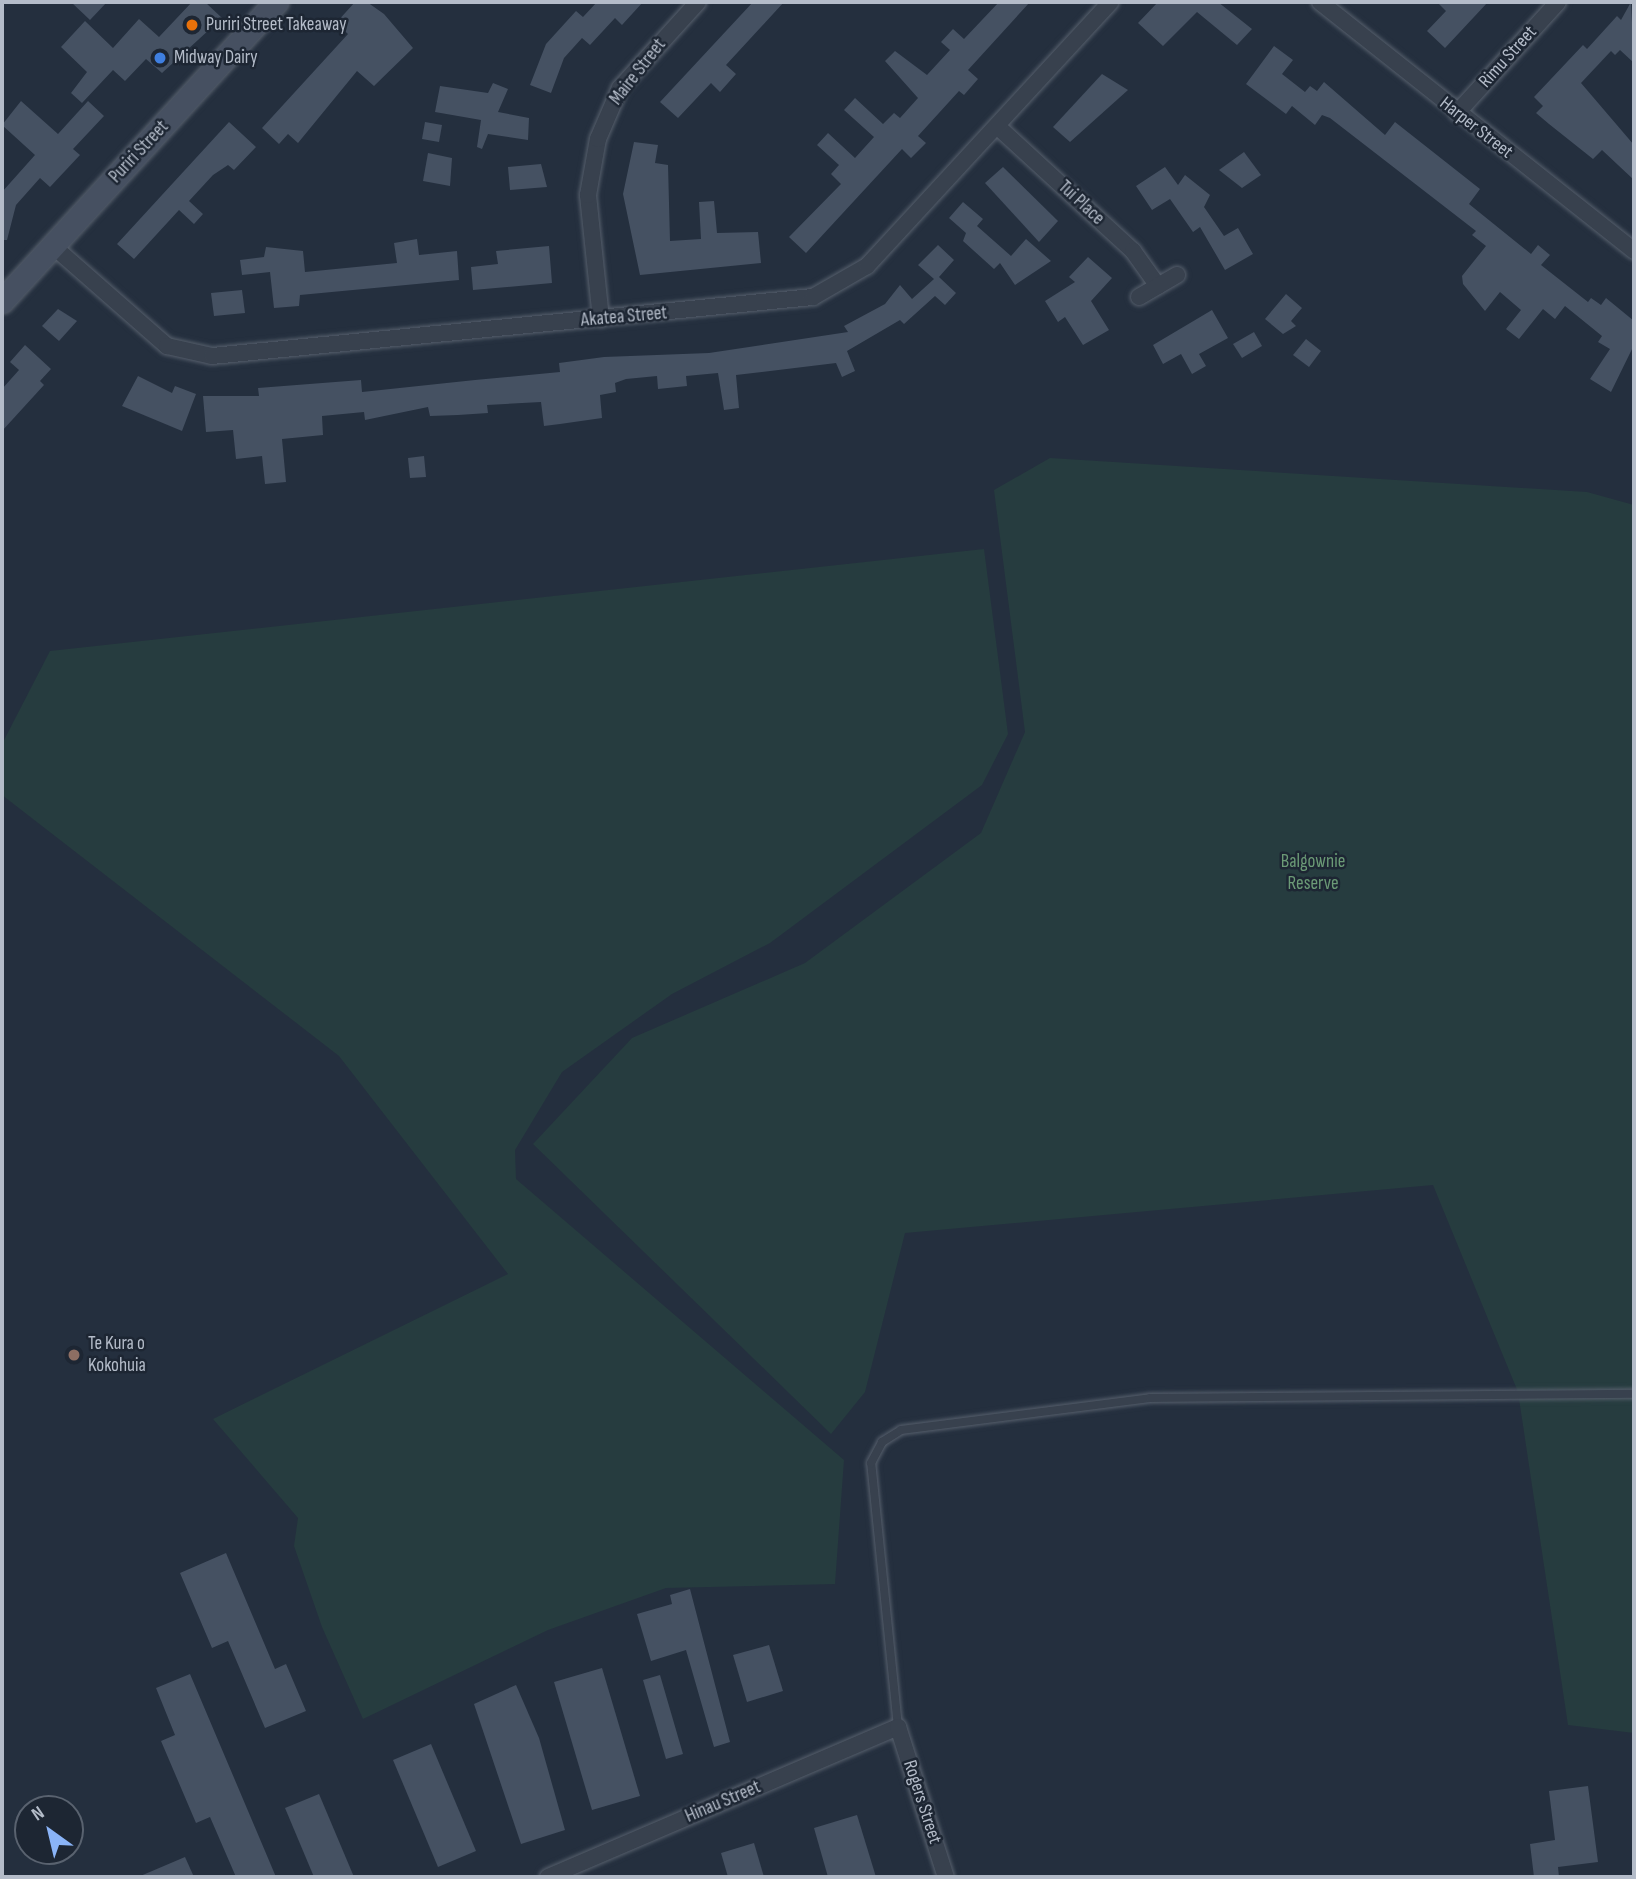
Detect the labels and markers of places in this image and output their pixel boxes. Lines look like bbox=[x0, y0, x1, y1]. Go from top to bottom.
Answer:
place label: Puriri Street Takeaway bbox=[206, 14, 347, 36]
marker: Puriri Street Takeaway bbox=[184, 17, 200, 33]
place label: Midway Dairy bbox=[174, 47, 258, 69]
marker: Midway Dairy bbox=[152, 50, 168, 66]
place label: Te Kura o Kokohuia bbox=[88, 1333, 146, 1377]
marker: Te Kura o Kokohuia bbox=[66, 1347, 82, 1363]

